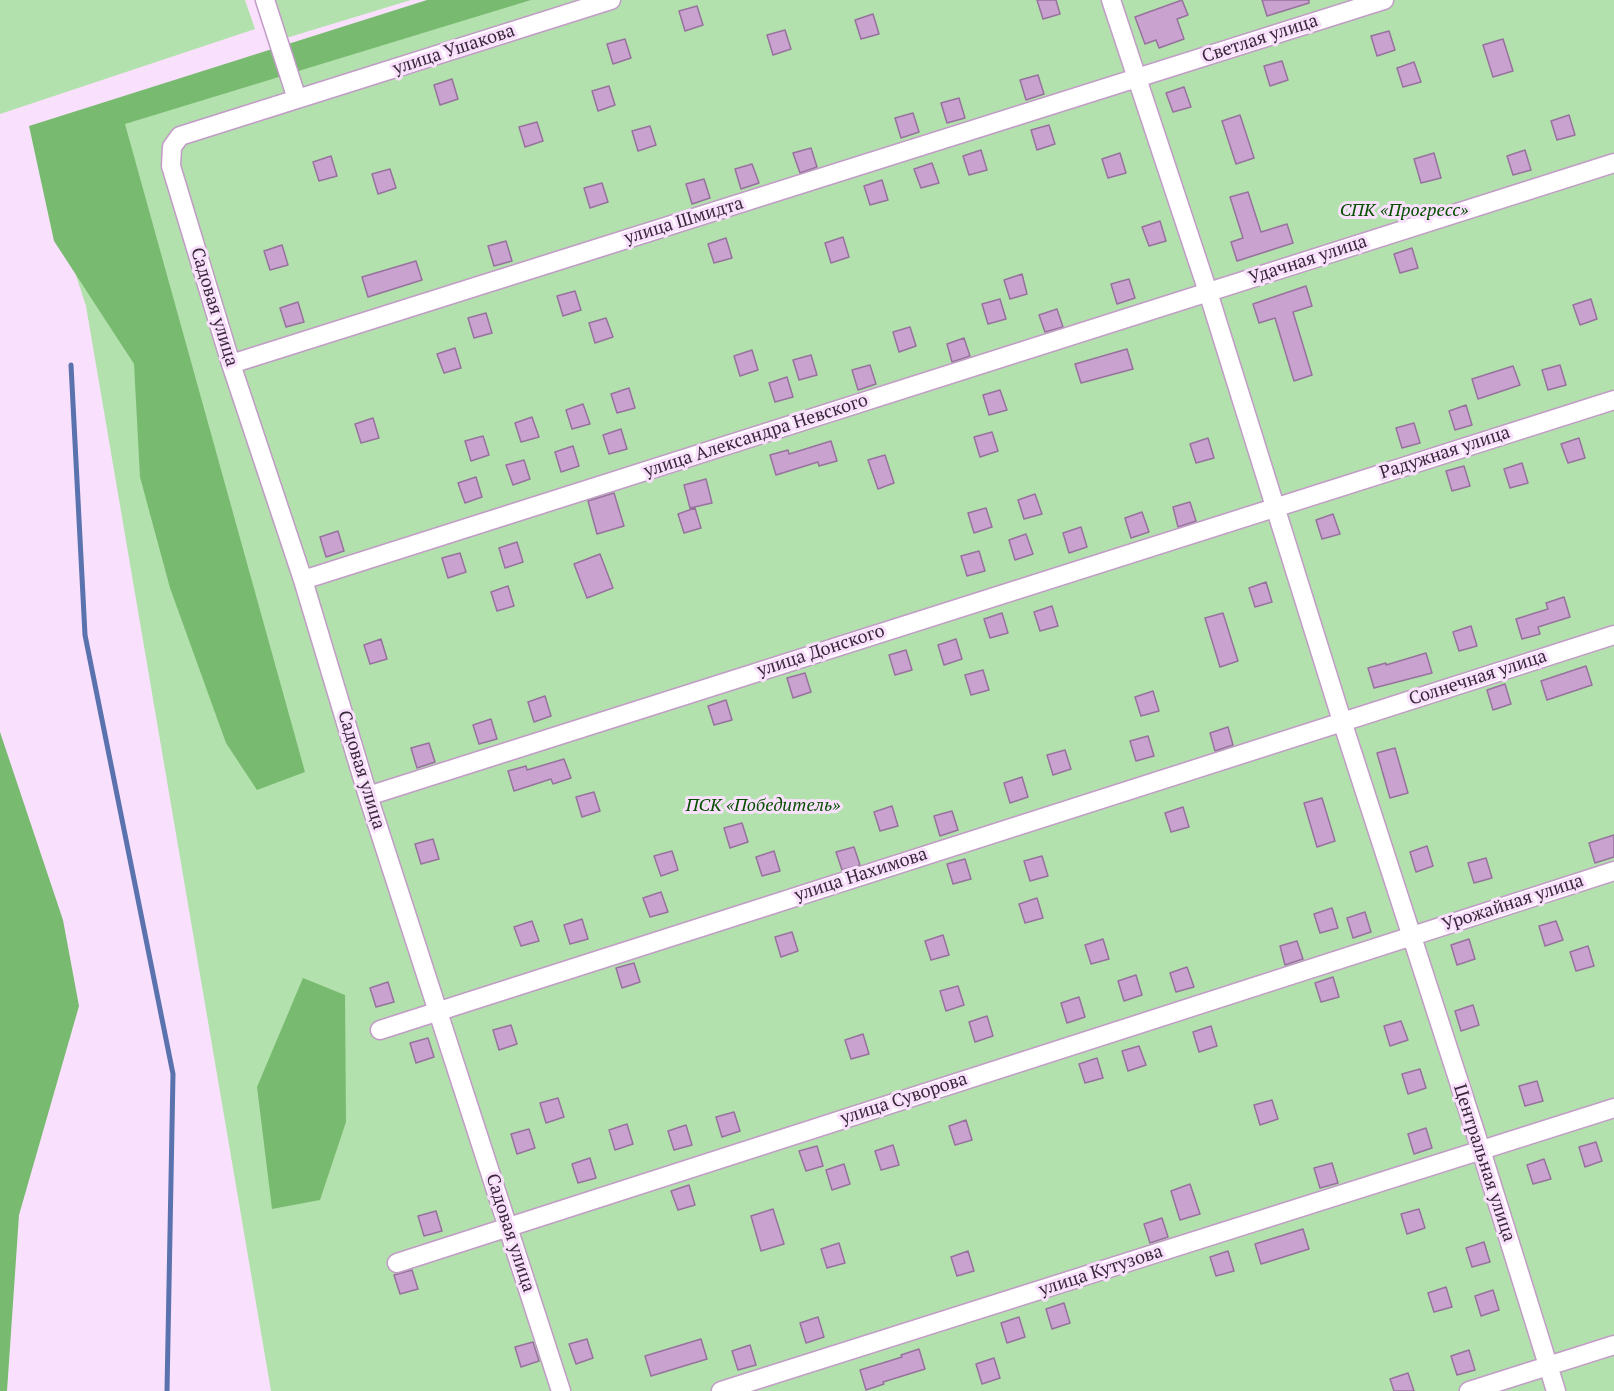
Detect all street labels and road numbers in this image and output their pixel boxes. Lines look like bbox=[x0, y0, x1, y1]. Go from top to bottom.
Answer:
street label: Светлая улица bbox=[1199, 10, 1321, 68]
street label: улица Ушакова bbox=[390, 20, 518, 80]
street label: улица Шмидта bbox=[622, 193, 746, 249]
street label: Удачная улица bbox=[1246, 231, 1370, 289]
street label: Садовая улица bbox=[186, 245, 242, 369]
street label: улица Александра Невского bbox=[641, 390, 871, 482]
street label: Радужная улица bbox=[1377, 422, 1513, 484]
street label: улица Донского bbox=[755, 620, 887, 682]
street label: Солнечная улица bbox=[1406, 646, 1550, 710]
street label: Садовая улица bbox=[333, 708, 389, 832]
street label: улица Нахимова bbox=[792, 843, 930, 907]
street label: Урожайная улица bbox=[1440, 870, 1586, 936]
street label: улица Суворова bbox=[838, 1068, 970, 1130]
street label: Центральная улица bbox=[1448, 1082, 1520, 1244]
street label: Садовая улица bbox=[481, 1171, 539, 1295]
street label: улица Кутузова bbox=[1036, 1241, 1166, 1301]

